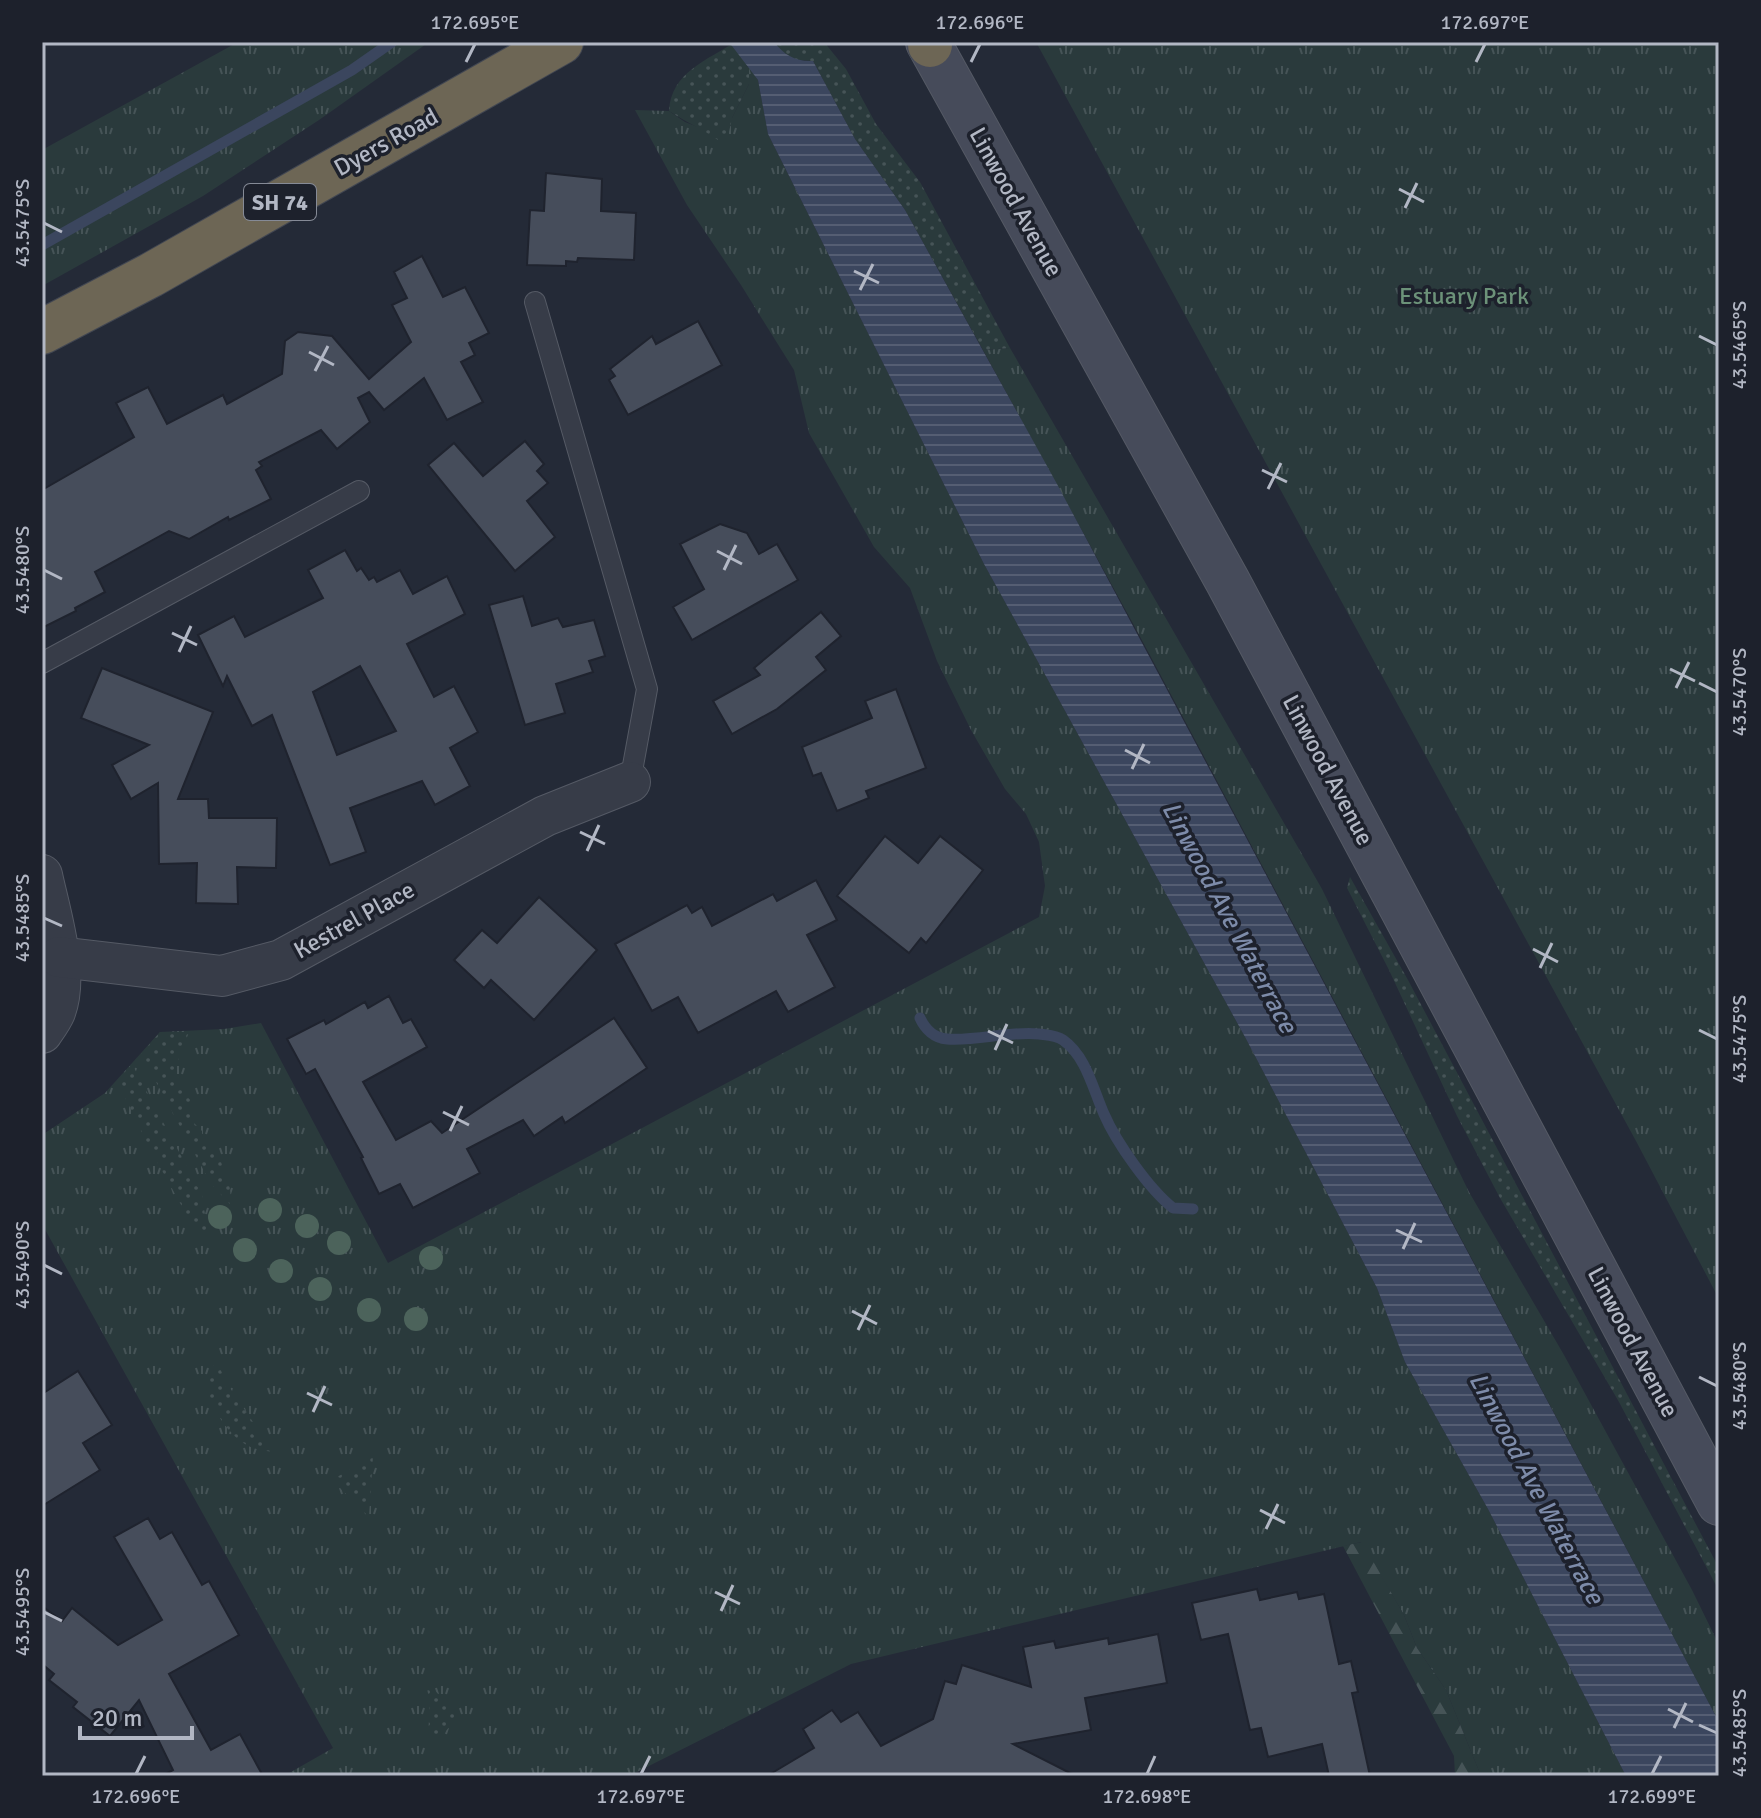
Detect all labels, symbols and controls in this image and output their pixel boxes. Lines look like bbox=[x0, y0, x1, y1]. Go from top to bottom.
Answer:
text: 172.695°E bbox=[431, 10, 519, 35]
text: 172.696°E bbox=[936, 10, 1024, 35]
text: 172.697°E bbox=[1441, 10, 1529, 35]
street label: Dyers Road bbox=[329, 101, 443, 183]
street label: Linwood Avenue bbox=[963, 122, 1069, 282]
text: 43.5475°S bbox=[10, 179, 35, 267]
road number: SH 74 bbox=[244, 184, 316, 220]
park label: Estuary Park bbox=[1399, 281, 1529, 311]
text: 43.5465°S bbox=[1727, 301, 1752, 389]
text: 43.5480°S bbox=[10, 526, 35, 614]
text: 43.5470°S bbox=[1727, 648, 1752, 736]
street label: Linwood Avenue bbox=[1276, 690, 1380, 850]
water label: Linwood Ave Waterrace bbox=[1155, 796, 1305, 1040]
text: 43.5485°S bbox=[10, 874, 35, 962]
street label: Kestrel Place bbox=[288, 875, 420, 965]
text: 43.5475°S bbox=[1727, 995, 1752, 1083]
text: 43.5490°S bbox=[10, 1221, 35, 1309]
street label: Linwood Avenue bbox=[1581, 1262, 1685, 1422]
text: 43.5480°S bbox=[1727, 1342, 1752, 1430]
water label: Linwood Ave Waterrace bbox=[1462, 1367, 1612, 1611]
text: 43.5495°S bbox=[10, 1568, 35, 1656]
text: 43.5485°S bbox=[1727, 1689, 1752, 1777]
scale bar bbox=[80, 1690, 192, 1740]
text: 20 m bbox=[92, 1703, 142, 1733]
text: 172.696°E bbox=[92, 1784, 180, 1809]
text: 172.697°E bbox=[597, 1784, 685, 1809]
text: 172.698°E bbox=[1103, 1784, 1191, 1809]
text: 172.699°E bbox=[1608, 1784, 1696, 1809]

